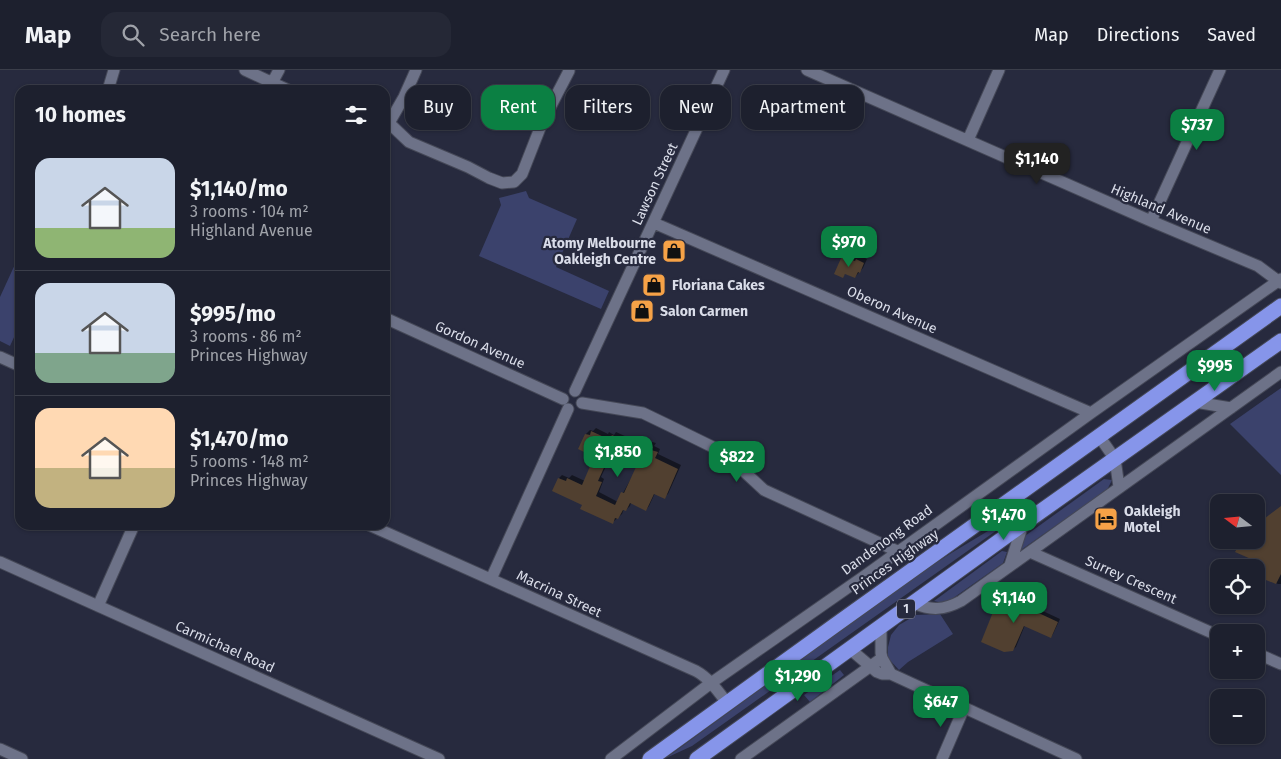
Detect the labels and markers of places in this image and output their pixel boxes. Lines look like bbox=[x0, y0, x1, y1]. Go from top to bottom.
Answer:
pin: $737 bbox=[1167, 108, 1227, 151]
pin: $1,140 bbox=[996, 142, 1078, 185]
pin: $970 bbox=[819, 226, 879, 268]
place label: Atomy Melbourne Oakleigh Centre bbox=[542, 235, 656, 268]
shop icon: Atomy Melbourne Oakleigh Centre bbox=[661, 238, 687, 264]
shop icon: Floriana Cakes bbox=[641, 272, 667, 298]
place label: Floriana Cakes bbox=[672, 277, 765, 294]
shop icon: Salon Carmen bbox=[629, 298, 655, 324]
place label: Salon Carmen bbox=[660, 303, 748, 320]
pin: $995 bbox=[1185, 350, 1245, 392]
pin: $1,850 bbox=[577, 436, 659, 478]
pin: $822 bbox=[707, 440, 767, 483]
pin: $1,470 bbox=[963, 498, 1045, 541]
place label: Oakleigh Motel bbox=[1124, 503, 1181, 536]
hotel icon: Oakleigh Motel bbox=[1093, 506, 1119, 532]
pin: $1,140 bbox=[973, 582, 1055, 624]
pin: $1,290 bbox=[757, 660, 839, 702]
pin: $647 bbox=[911, 686, 971, 728]

